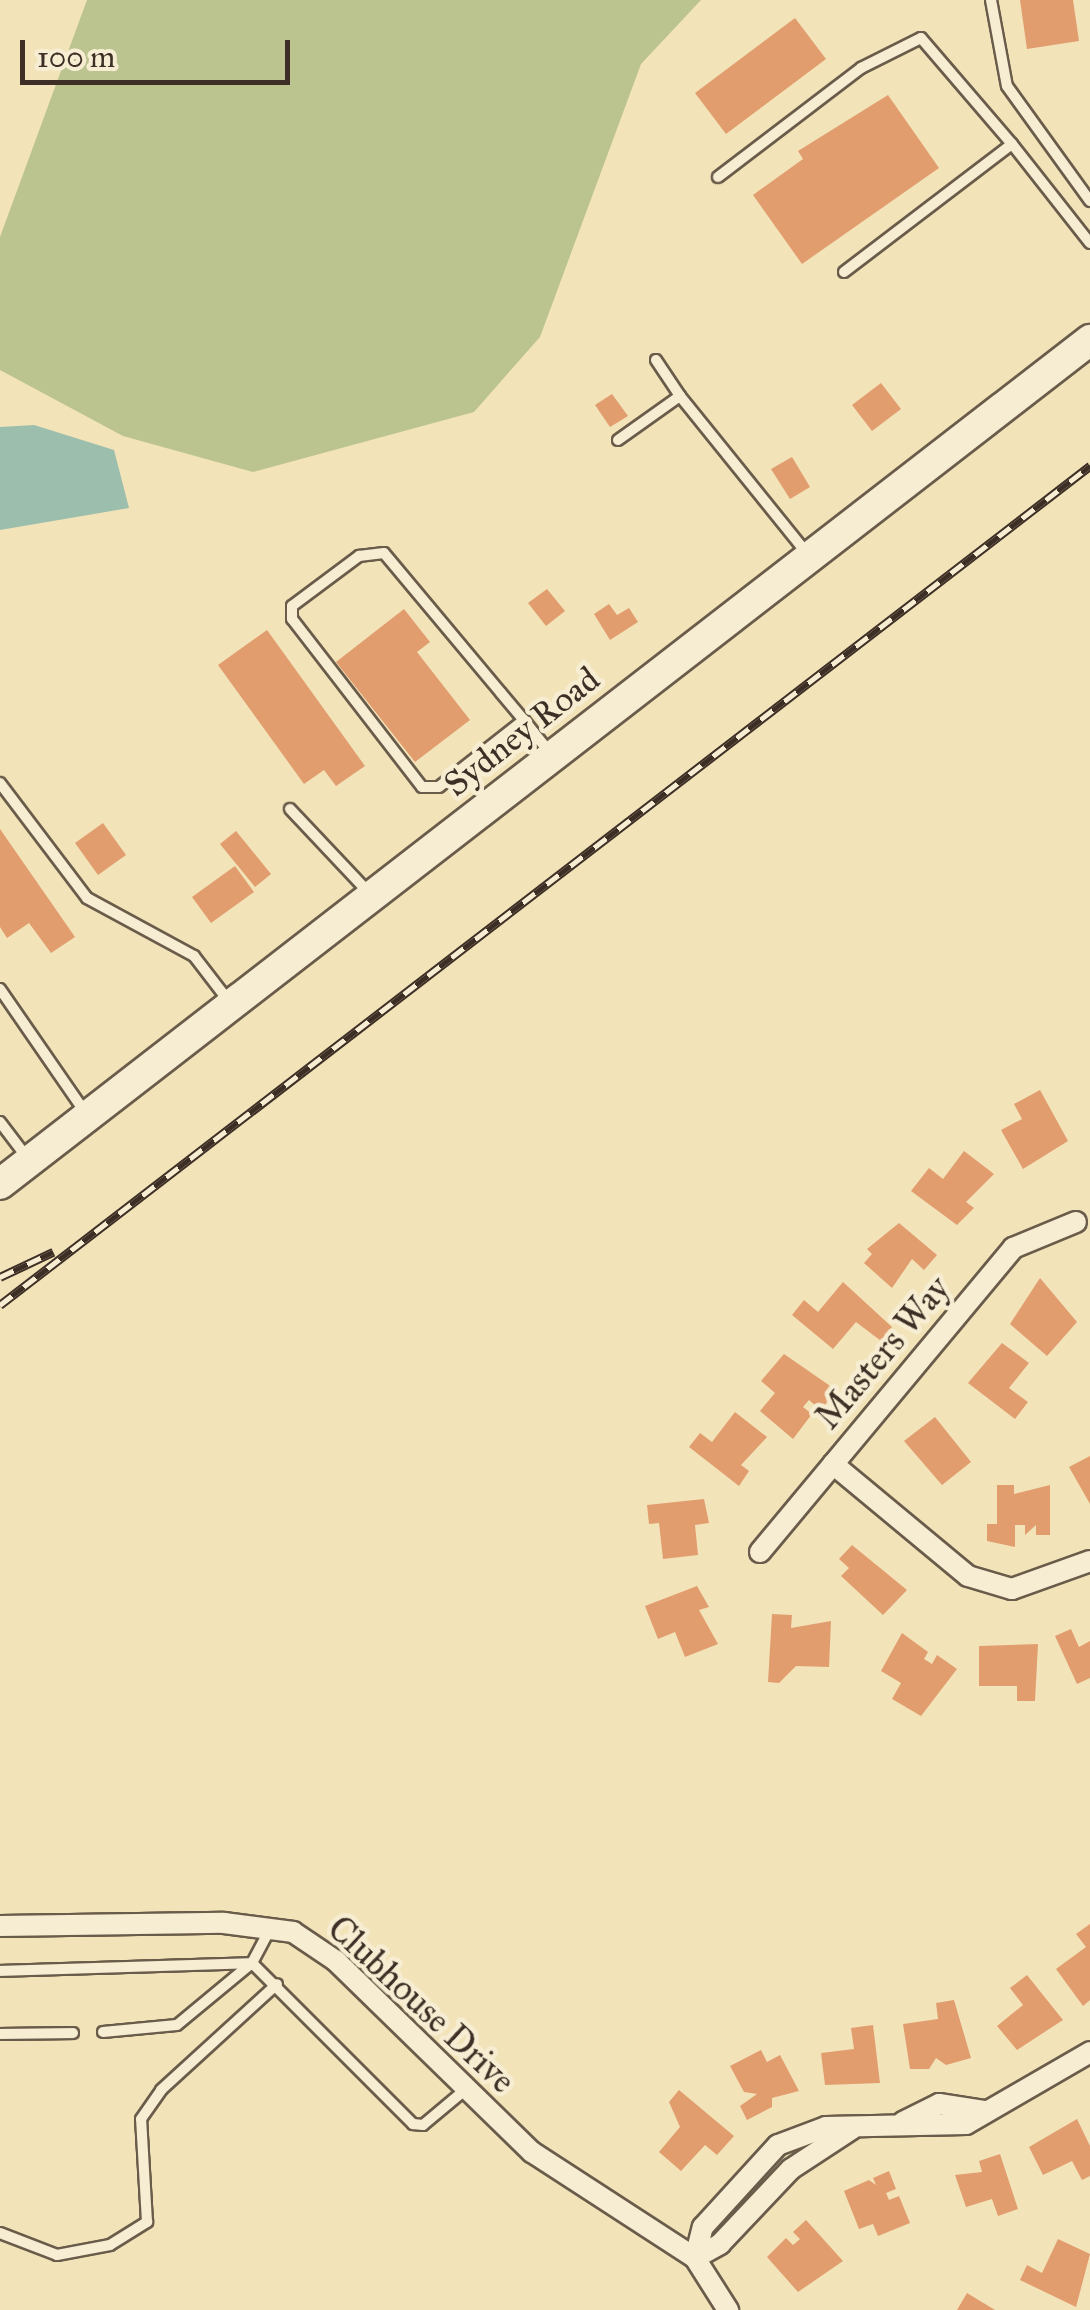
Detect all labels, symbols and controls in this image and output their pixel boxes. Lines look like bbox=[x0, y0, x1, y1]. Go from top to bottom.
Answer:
scale bar bbox=[25, 20, 295, 82]
text: 100 m bbox=[37, 39, 115, 75]
street label: Sydney Road bbox=[436, 658, 608, 806]
street label: Masters Way bbox=[807, 1268, 959, 1438]
street label: Clubhouse Drive bbox=[319, 1908, 523, 2102]

